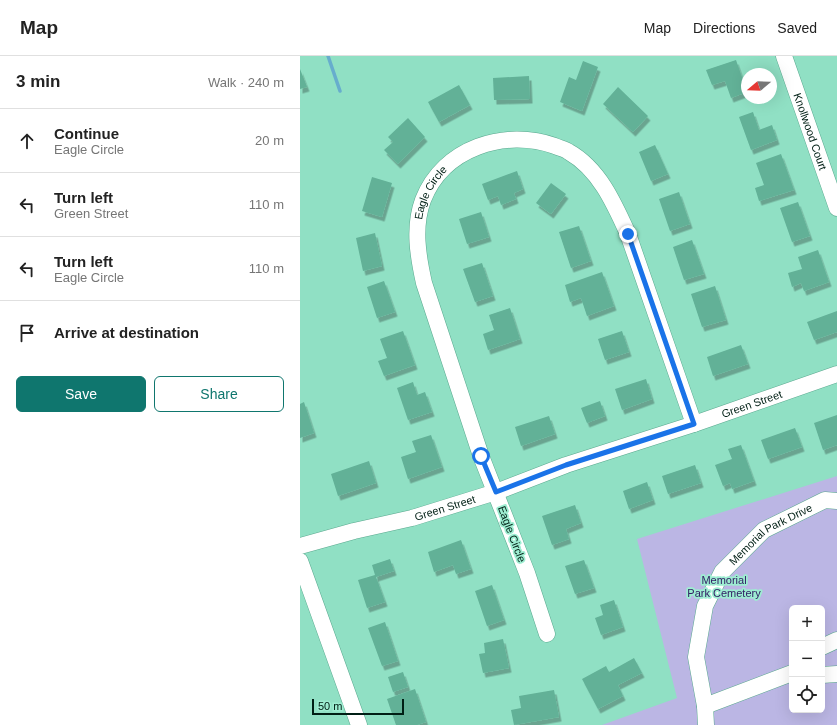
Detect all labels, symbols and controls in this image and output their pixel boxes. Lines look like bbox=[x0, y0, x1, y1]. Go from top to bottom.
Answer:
text: Map bbox=[20, 17, 58, 38]
text: Map bbox=[644, 20, 671, 36]
text: Directions bbox=[693, 20, 755, 36]
text: Saved bbox=[777, 20, 817, 36]
north arrow bbox=[741, 68, 777, 104]
text: 3 min bbox=[16, 72, 60, 91]
text: Walk · 240 m bbox=[208, 75, 284, 90]
street label: Knollwood Court bbox=[791, 91, 829, 172]
text: Continue bbox=[54, 125, 119, 142]
icon: ahead bbox=[16, 130, 38, 152]
text: 20 m bbox=[255, 133, 284, 148]
text: Eagle Circle bbox=[54, 142, 124, 157]
street label: Eagle Circle bbox=[412, 163, 449, 220]
text: Turn left bbox=[54, 189, 113, 206]
icon: left bbox=[16, 194, 38, 216]
text: 110 m bbox=[249, 197, 284, 212]
text: Green Street bbox=[54, 206, 128, 221]
route end bbox=[619, 225, 637, 243]
text: Turn left bbox=[54, 253, 113, 270]
icon: left bbox=[16, 258, 38, 280]
text: 110 m bbox=[249, 261, 284, 276]
text: Eagle Circle bbox=[54, 270, 124, 285]
icon: arrive bbox=[16, 322, 38, 344]
text: Arrive at destination bbox=[54, 324, 199, 341]
button: Save bbox=[16, 376, 146, 412]
button: Share bbox=[154, 376, 284, 412]
street label: Green Street bbox=[720, 388, 783, 420]
route start bbox=[472, 447, 490, 465]
street label: Green Street bbox=[413, 493, 477, 523]
street label: Memorial Park Drive bbox=[727, 501, 814, 567]
street label: Eagle Circle bbox=[496, 504, 528, 564]
park label: Memorial Park Cemetery bbox=[687, 574, 761, 599]
map controls bbox=[789, 605, 825, 713]
button: + bbox=[789, 605, 825, 641]
button: − bbox=[789, 641, 825, 677]
button: locate bbox=[789, 677, 825, 713]
scale bar bbox=[312, 697, 404, 716]
text: 50 m bbox=[318, 700, 342, 712]

